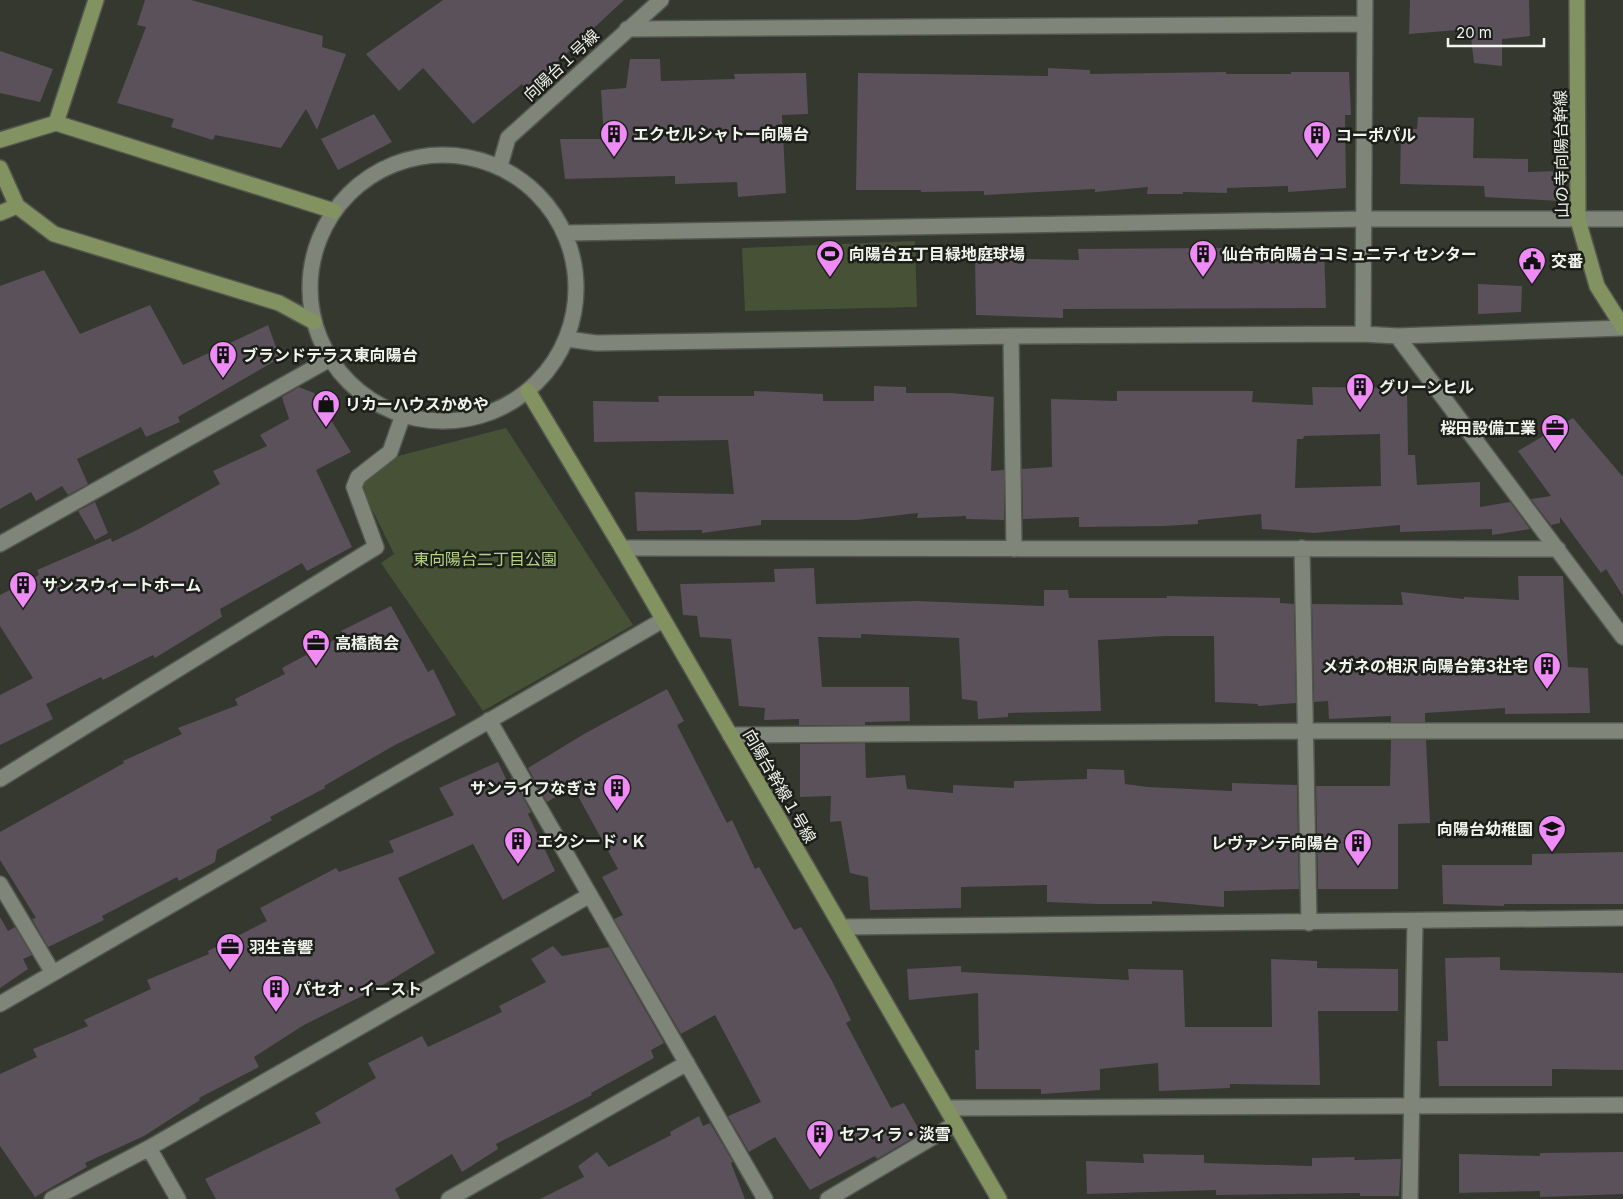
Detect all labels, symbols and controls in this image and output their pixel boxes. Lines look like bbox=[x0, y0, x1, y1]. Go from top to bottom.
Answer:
scale bar bbox=[1448, 15, 1544, 47]
text: 20 m bbox=[1456, 23, 1492, 42]
street label: 向陽台１号線 bbox=[519, 25, 603, 105]
street label: 山の寺向陽台幹線 bbox=[1550, 90, 1572, 218]
building icon: エクセルシャトー向陽台 bbox=[599, 119, 629, 158]
building icon: コーポパル bbox=[1302, 120, 1332, 159]
place label: エクセルシャトー向陽台 bbox=[633, 124, 809, 144]
place label: コーポパル bbox=[1336, 125, 1416, 145]
sports icon: 向陽台五丁目緑地庭球場 bbox=[815, 239, 845, 278]
building icon: 仙台市向陽台コミュニティセンター bbox=[1188, 239, 1218, 278]
place label: 向陽台五丁目緑地庭球場 bbox=[849, 244, 1025, 264]
place label: 仙台市向陽台コミュニティセンター bbox=[1221, 244, 1477, 264]
public building icon: 交番 bbox=[1517, 246, 1547, 285]
place label: 交番 bbox=[1551, 251, 1583, 271]
building icon: ブランドテラス東向陽台 bbox=[208, 340, 238, 379]
place label: ブランドテラス東向陽台 bbox=[242, 345, 418, 365]
building icon: グリーンヒル bbox=[1345, 372, 1375, 411]
place label: グリーンヒル bbox=[1379, 377, 1474, 397]
shop icon: リカーハウスかめや bbox=[311, 389, 341, 428]
place label: リカーハウスかめや bbox=[345, 394, 489, 414]
office icon: 桜田設備工業 bbox=[1540, 413, 1570, 452]
place label: 桜田設備工業 bbox=[1440, 418, 1536, 438]
park label: 東向陽台二丁目公園 bbox=[413, 549, 557, 569]
building icon: サンスウィートホーム bbox=[8, 570, 38, 609]
place label: サンスウィートホーム bbox=[42, 575, 201, 595]
office icon: 高橋商会 bbox=[301, 628, 331, 667]
place label: 高橋商会 bbox=[335, 633, 399, 653]
building icon: メガネの相沢 向陽台第3社宅 bbox=[1532, 651, 1562, 690]
place label: メガネの相沢 向陽台第3社宅 bbox=[1322, 656, 1528, 676]
street label: 向陽台幹線１号線 bbox=[739, 726, 821, 846]
building icon: サンライフなぎさ bbox=[602, 773, 632, 812]
place label: サンライフなぎさ bbox=[470, 778, 598, 798]
school or university icon: 向陽台幼稚園 bbox=[1537, 814, 1567, 853]
place label: 向陽台幼稚園 bbox=[1437, 819, 1533, 839]
building icon: エクシード・K bbox=[503, 826, 533, 865]
building icon: レヴァンテ向陽台 bbox=[1343, 828, 1373, 867]
place label: エクシード・K bbox=[537, 831, 645, 851]
place label: レヴァンテ向陽台 bbox=[1211, 833, 1339, 853]
office icon: 羽生音響 bbox=[215, 932, 245, 971]
place label: 羽生音響 bbox=[249, 937, 313, 957]
building icon: パセオ・イースト bbox=[261, 974, 291, 1013]
place label: パセオ・イースト bbox=[295, 979, 422, 999]
building icon: セフィラ・淡雪 bbox=[805, 1119, 835, 1158]
place label: セフィラ・淡雪 bbox=[839, 1124, 951, 1144]

